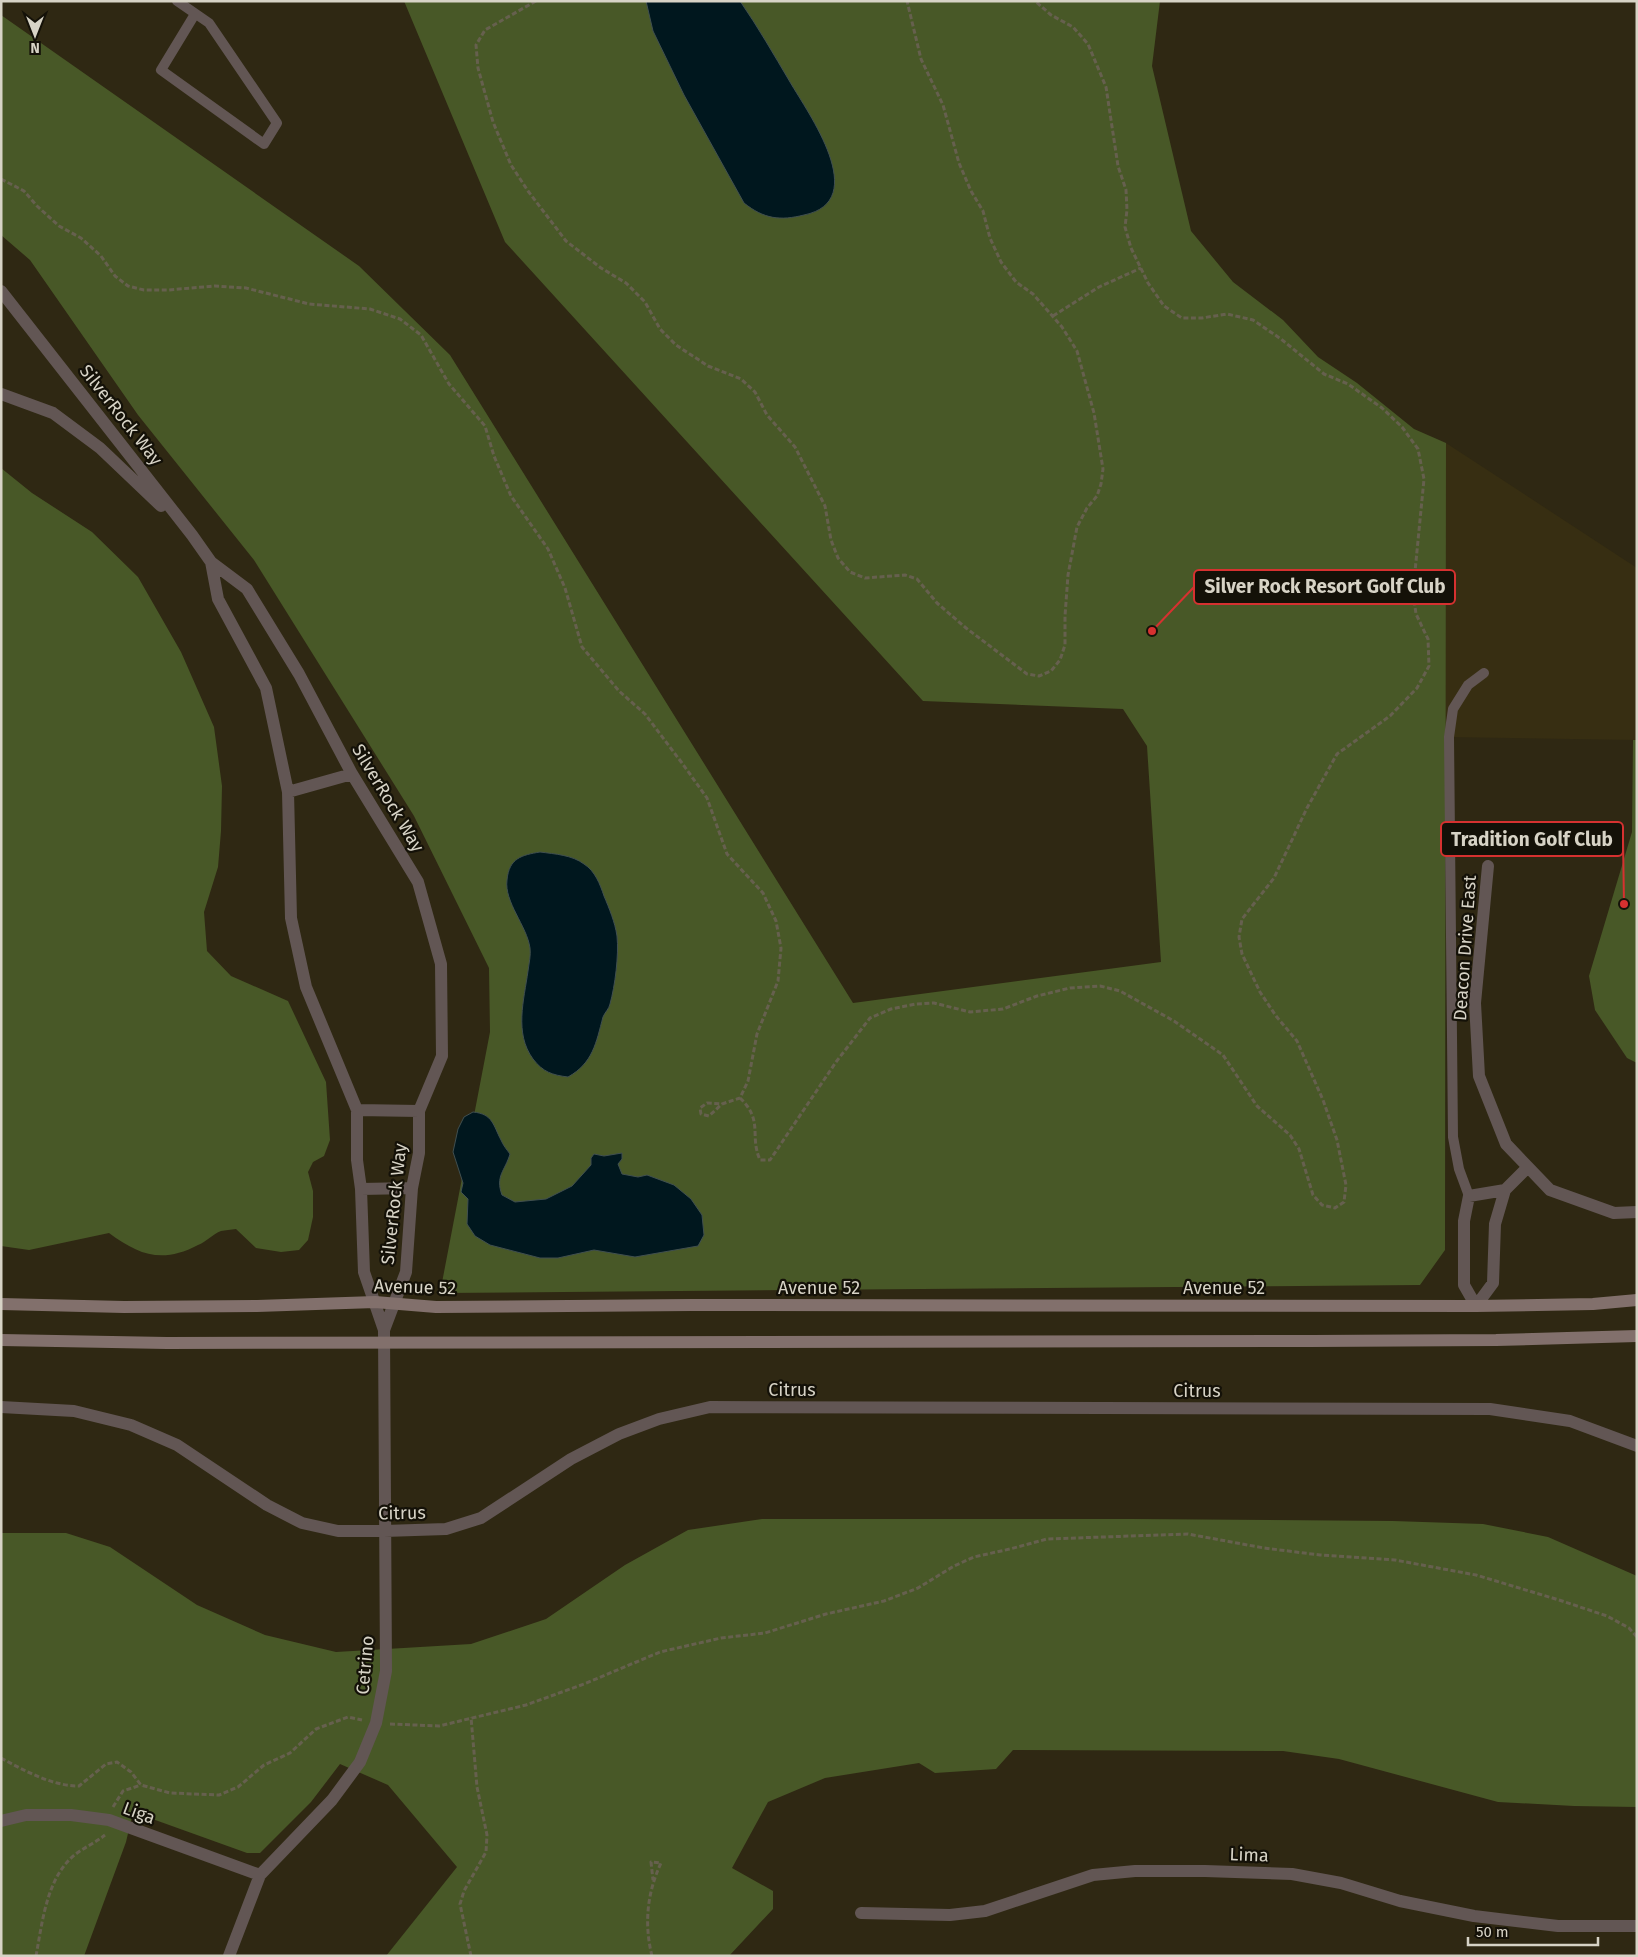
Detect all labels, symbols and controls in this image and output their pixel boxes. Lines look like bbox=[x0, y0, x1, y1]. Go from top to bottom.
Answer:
north arrow bbox=[10, 10, 60, 60]
text: N bbox=[30, 39, 40, 56]
street label: SilverRock Way bbox=[75, 360, 167, 470]
callout: Silver Rock Resort Golf Club bbox=[1194, 570, 1455, 604]
text: Silver Rock Resort Golf Club bbox=[1204, 575, 1446, 598]
street label: SilverRock Way bbox=[347, 740, 429, 856]
callout: Tradition Golf Club bbox=[1441, 822, 1623, 856]
text: Tradition Golf Club bbox=[1451, 828, 1613, 851]
street label: Deacon Drive East bbox=[1449, 874, 1481, 1022]
street label: SilverRock Way bbox=[377, 1142, 411, 1266]
street label: Avenue 52 bbox=[374, 1275, 457, 1299]
street label: Avenue 52 bbox=[778, 1277, 860, 1299]
street label: Avenue 52 bbox=[1183, 1277, 1265, 1299]
street label: Citrus bbox=[768, 1379, 816, 1401]
street label: Citrus bbox=[1173, 1380, 1221, 1402]
street label: Citrus bbox=[378, 1502, 426, 1524]
street label: Cetrino bbox=[351, 1635, 379, 1695]
street label: Liga bbox=[120, 1797, 158, 1829]
street label: Lima bbox=[1229, 1843, 1269, 1867]
scale bar bbox=[1468, 1914, 1598, 1946]
text: 50 m bbox=[1476, 1923, 1509, 1941]

